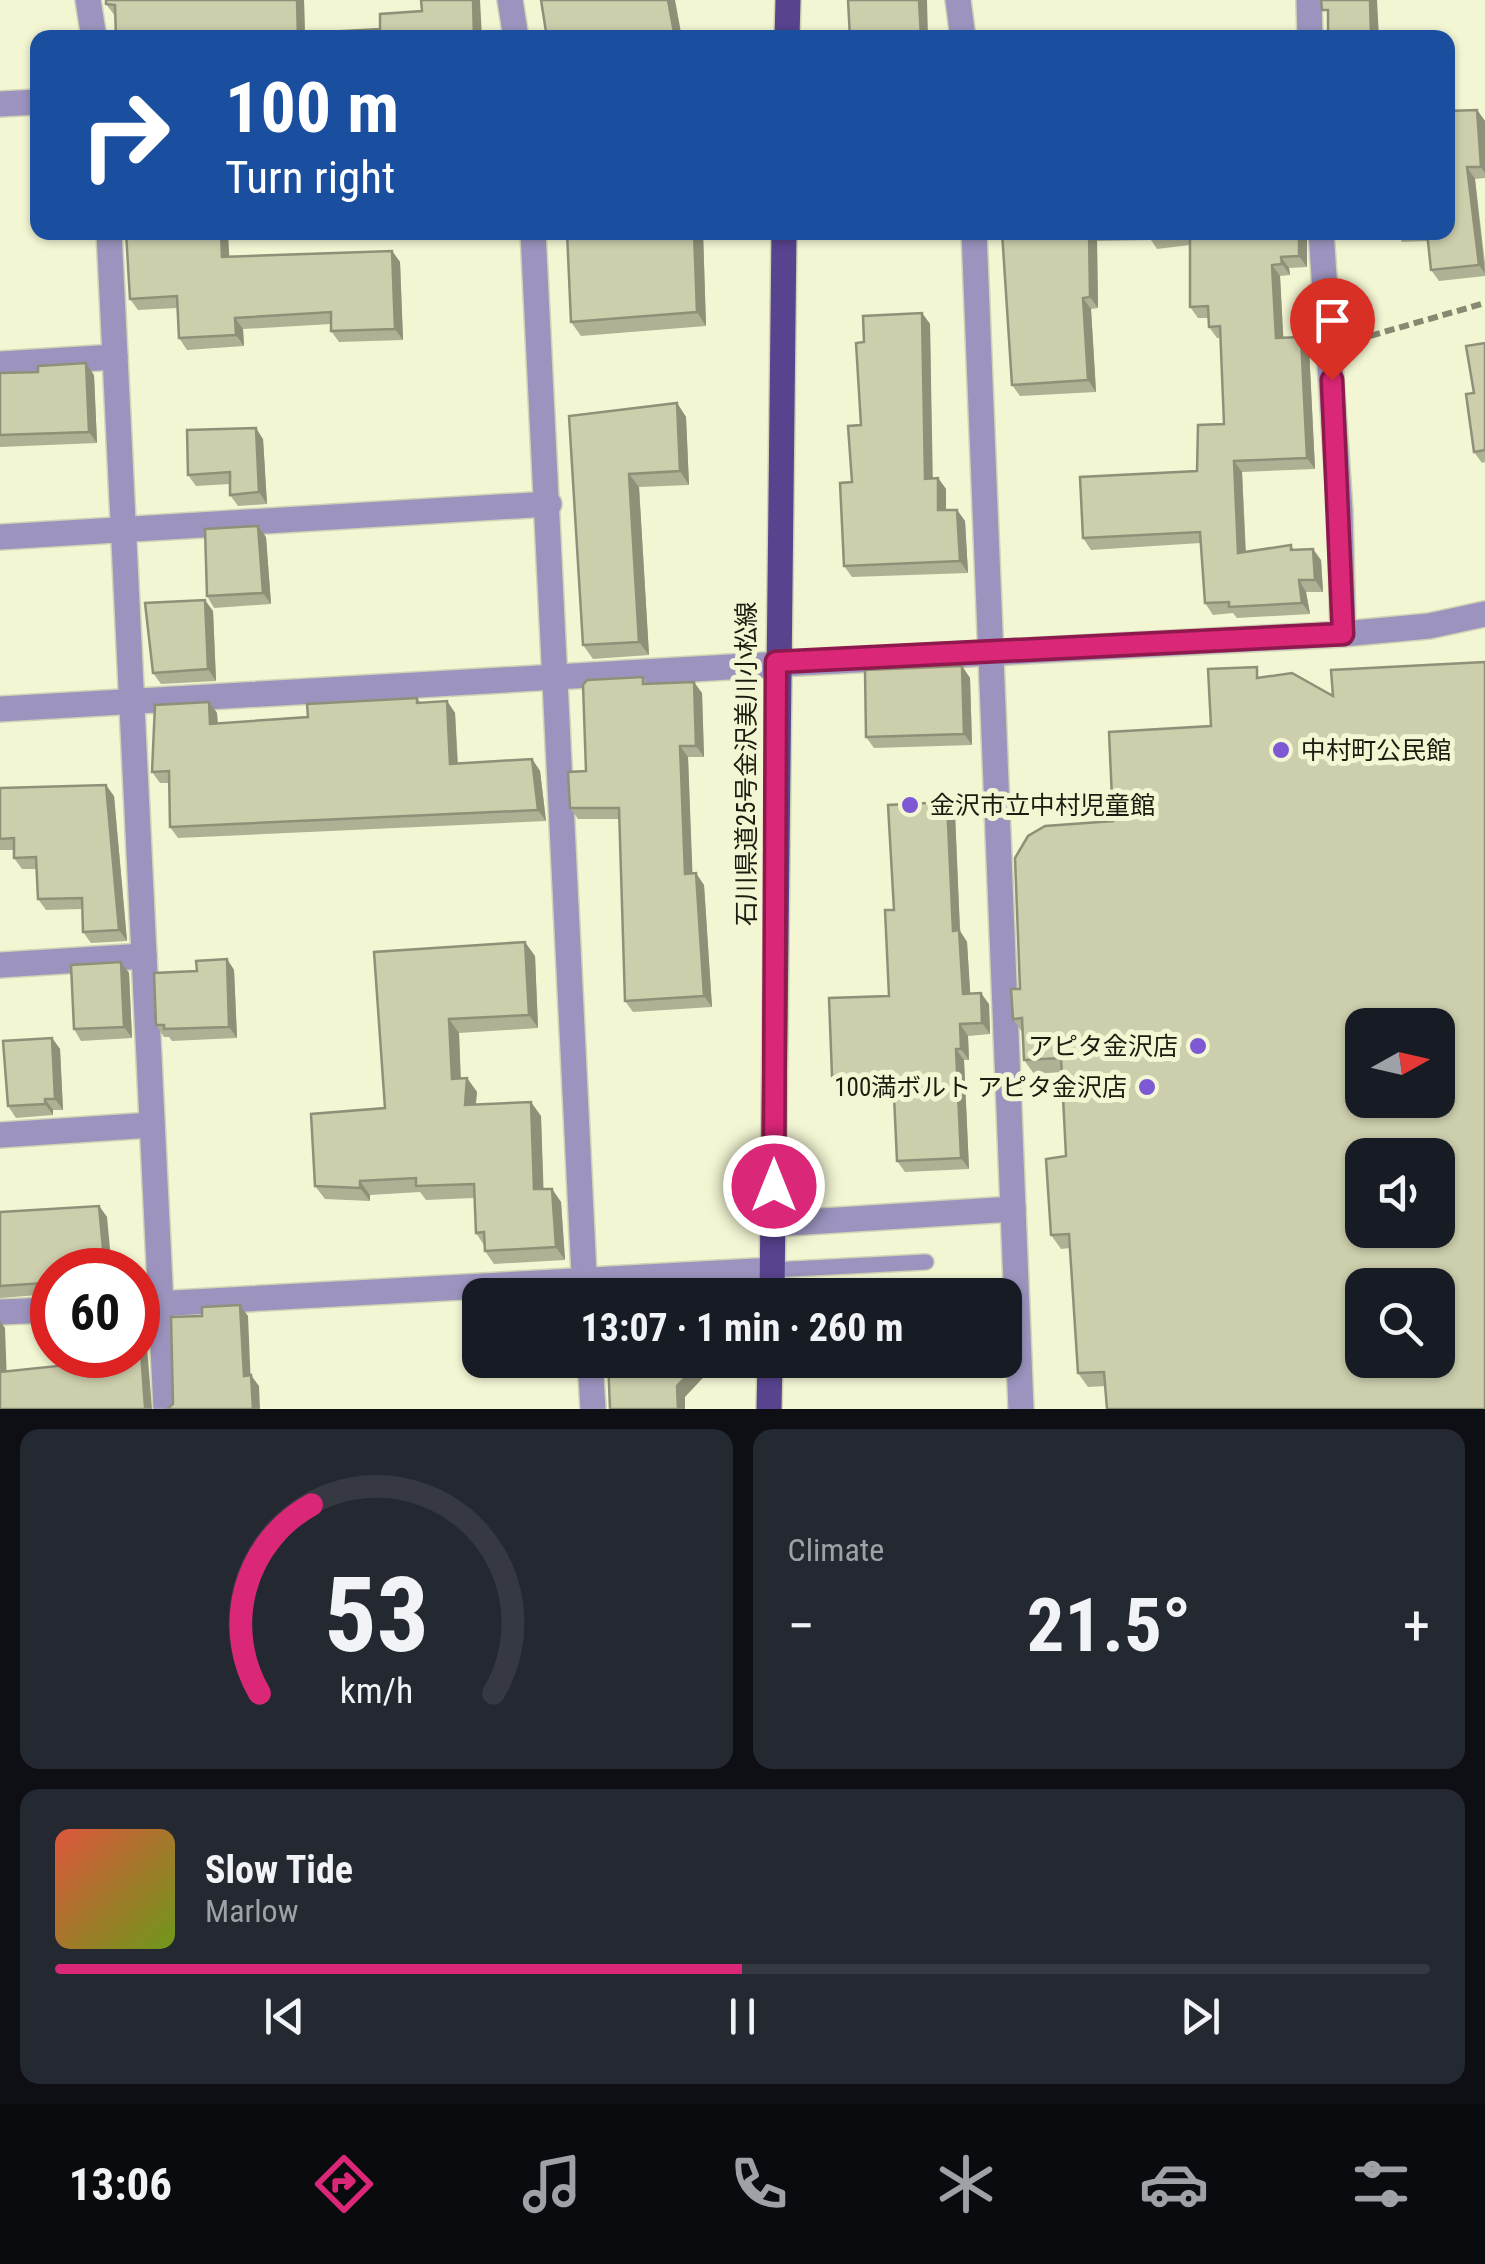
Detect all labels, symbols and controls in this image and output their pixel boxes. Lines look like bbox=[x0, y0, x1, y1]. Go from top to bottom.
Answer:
text: 100 m bbox=[225, 67, 399, 149]
icon: right bbox=[60, 70, 190, 200]
text: Turn right bbox=[225, 151, 395, 204]
pin bbox=[1290, 278, 1375, 381]
icon: arrive bbox=[1305, 293, 1360, 348]
street label: 石川県道25号金沢美川小松線 bbox=[732, 602, 761, 926]
place label: 中村町公民館 bbox=[1301, 736, 1451, 765]
marker: 中村町公民館 bbox=[1270, 739, 1292, 761]
place label: 金沢市立中村児童館 bbox=[930, 791, 1155, 820]
marker: 金沢市立中村児童館 bbox=[899, 794, 921, 816]
north arrow bbox=[1345, 1008, 1455, 1118]
map controls bbox=[1345, 1008, 1455, 1378]
place label: アピタ金沢店 bbox=[1028, 1032, 1178, 1061]
marker: アピタ金沢店 bbox=[1187, 1035, 1209, 1057]
place label: 100満ボルト アピタ金沢店 bbox=[834, 1073, 1127, 1102]
marker: 100満ボルト アピタ金沢店 bbox=[1136, 1076, 1158, 1098]
position arrow bbox=[722, 1134, 826, 1238]
button: sound bbox=[1345, 1138, 1455, 1248]
speed limit sign: 60 bbox=[30, 1248, 160, 1378]
button: search bbox=[1345, 1268, 1455, 1378]
text: 13:07 · 1 min · 260 m bbox=[581, 1306, 903, 1350]
text: Climate bbox=[788, 1531, 884, 1569]
text: 53 bbox=[324, 1555, 429, 1676]
text: 21.5° bbox=[1027, 1581, 1191, 1669]
text: − bbox=[788, 1594, 815, 1658]
text: + bbox=[1403, 1594, 1430, 1658]
text: km/h bbox=[339, 1670, 413, 1712]
text: Slow Tide bbox=[205, 1848, 353, 1892]
text: Marlow bbox=[205, 1892, 298, 1930]
icon: previous bbox=[257, 1989, 312, 2044]
icon: pause bbox=[715, 1989, 770, 2044]
icon: next bbox=[1173, 1989, 1228, 2044]
icon: directions bbox=[309, 2149, 379, 2219]
icon: music bbox=[517, 2149, 587, 2219]
icon: phone bbox=[724, 2149, 794, 2219]
icon: climate bbox=[931, 2149, 1001, 2219]
icon: car bbox=[1139, 2149, 1209, 2219]
icon: filters bbox=[1346, 2149, 1416, 2219]
text: 13:06 bbox=[69, 2158, 172, 2211]

